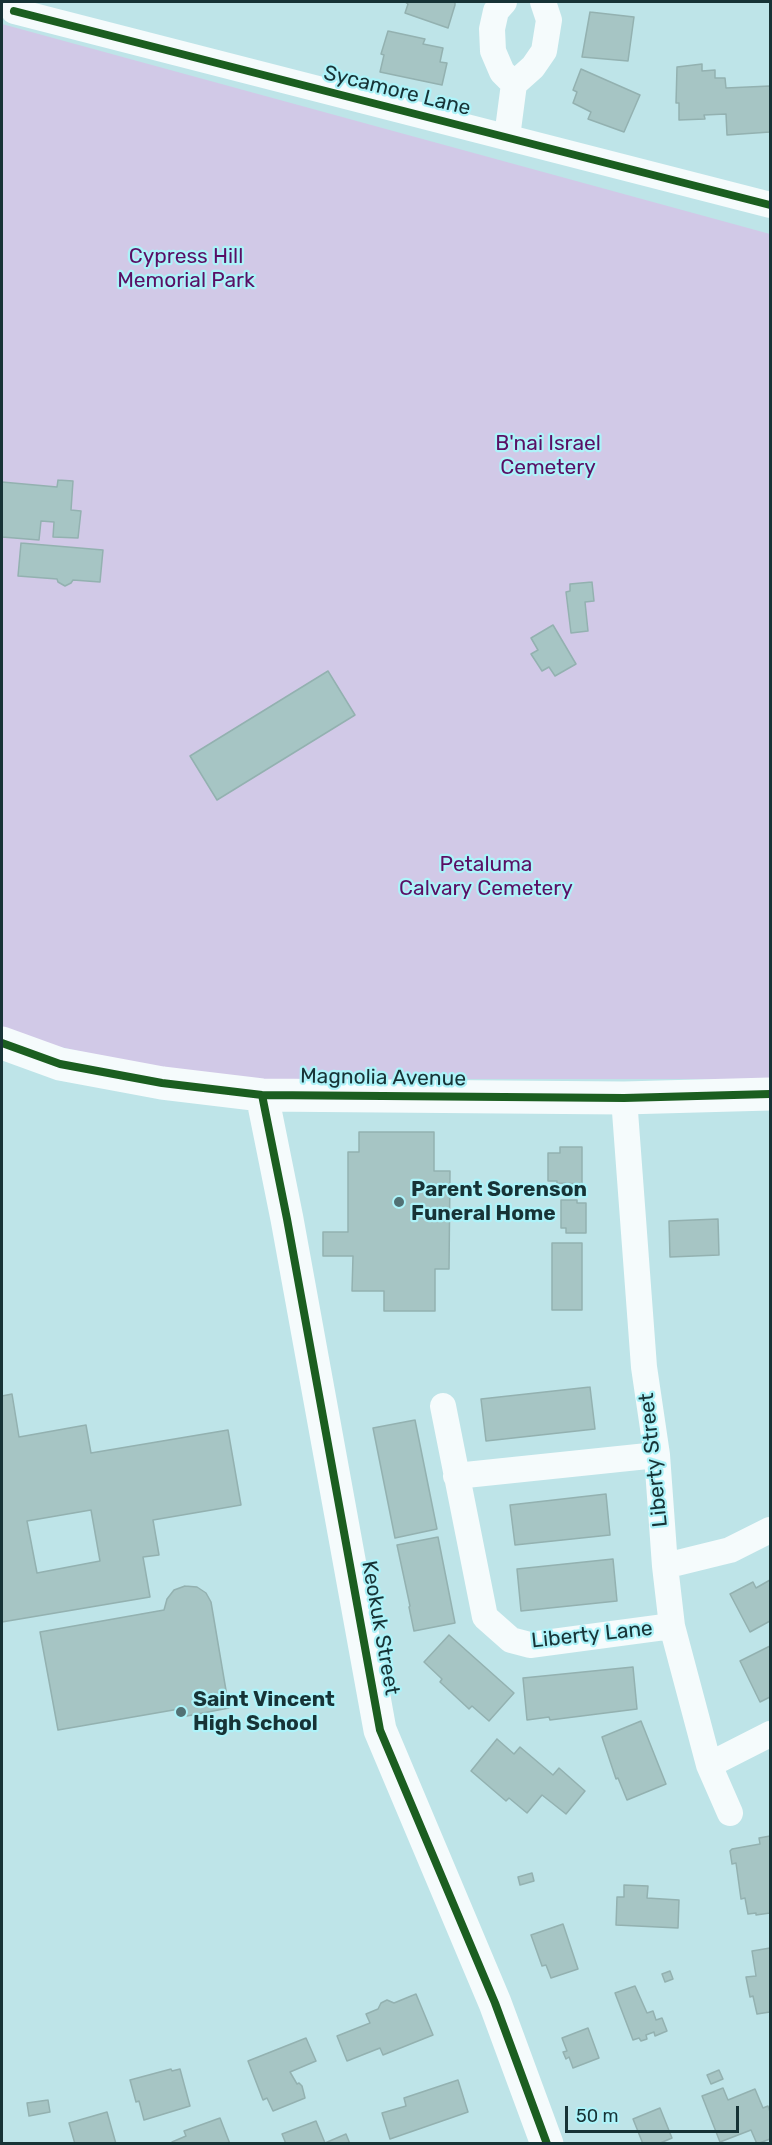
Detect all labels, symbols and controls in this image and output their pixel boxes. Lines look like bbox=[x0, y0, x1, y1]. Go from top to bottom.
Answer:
street label: Sycamore Lane bbox=[321, 61, 473, 121]
park label: Cypress Hill Memorial Park bbox=[117, 244, 255, 294]
park label: B'nai Israel Cemetery bbox=[495, 431, 601, 481]
park label: Petaluma Calvary Cemetery bbox=[399, 852, 573, 902]
street label: Magnolia Avenue bbox=[300, 1064, 466, 1092]
place label: Parent Sorenson Funeral Home bbox=[411, 1177, 587, 1227]
marker: Parent Sorenson Funeral Home bbox=[392, 1195, 406, 1209]
street label: Liberty Street bbox=[634, 1392, 674, 1528]
street label: Keokuk Street bbox=[356, 1559, 404, 1697]
street label: Liberty Lane bbox=[530, 1616, 654, 1654]
place label: Saint Vincent High School bbox=[193, 1687, 335, 1737]
marker: Saint Vincent High School bbox=[174, 1705, 188, 1719]
scale bar bbox=[568, 2094, 742, 2132]
text: 50 m bbox=[576, 2105, 619, 2127]

